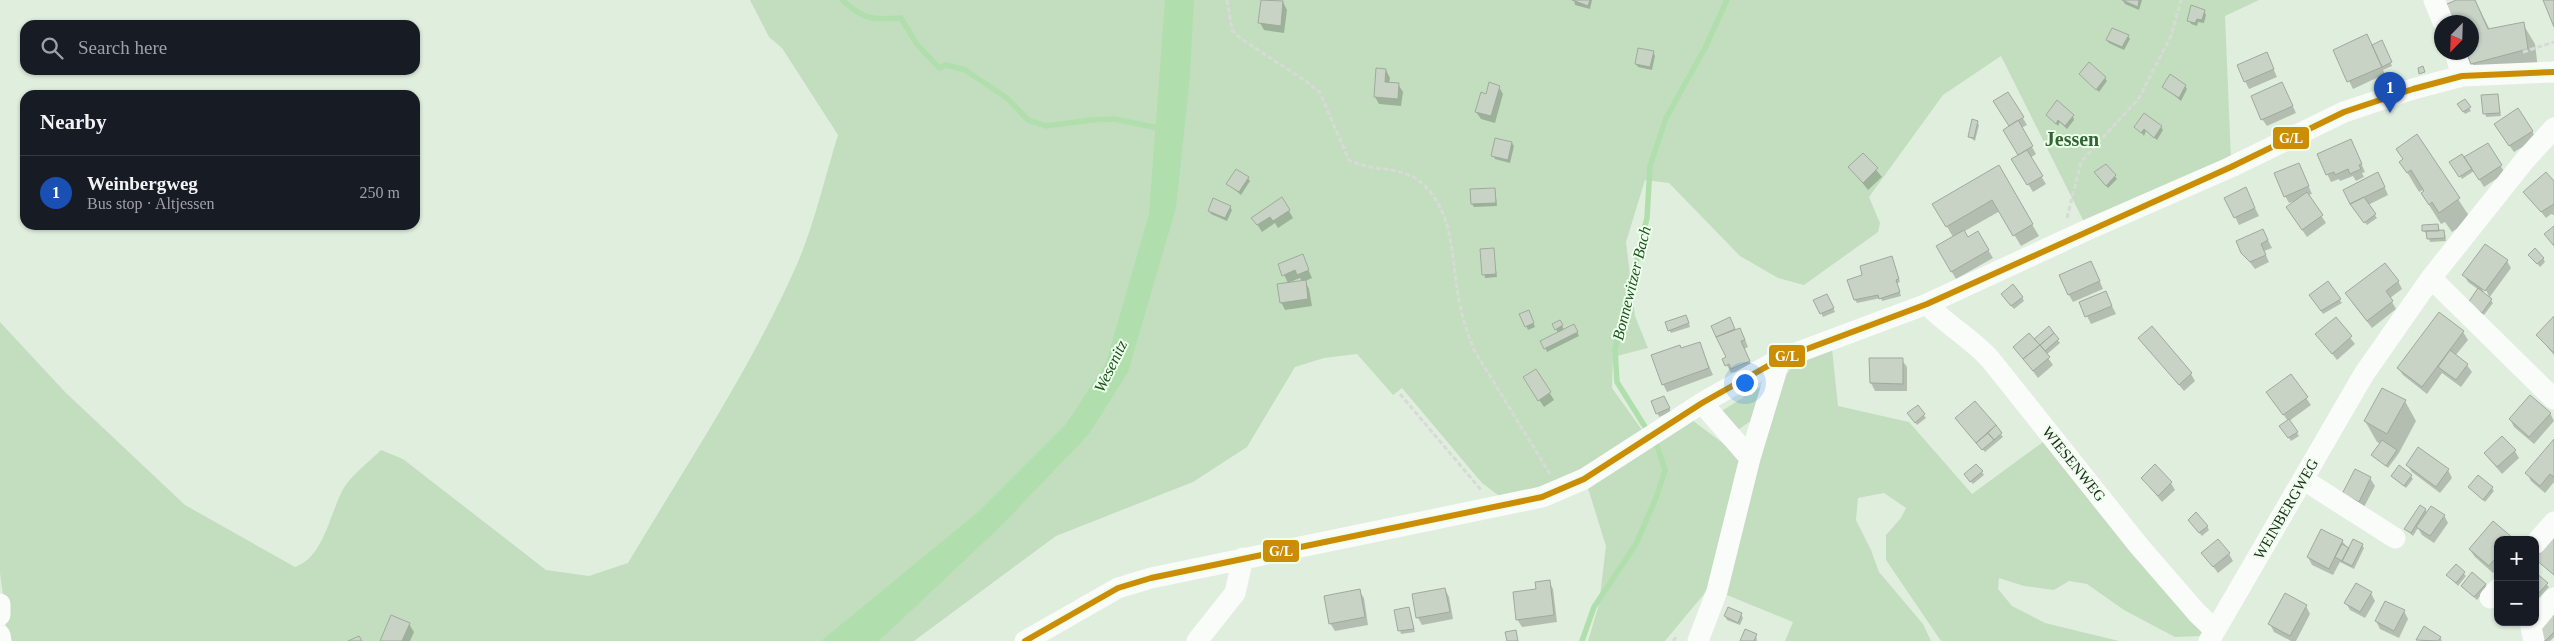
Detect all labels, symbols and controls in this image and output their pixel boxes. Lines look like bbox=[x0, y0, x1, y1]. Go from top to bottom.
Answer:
north arrow bbox=[2434, 15, 2479, 60]
search box bbox=[20, 20, 420, 75]
icon: search bbox=[38, 34, 66, 62]
text: Search here bbox=[78, 37, 167, 58]
pin: 1 bbox=[2374, 72, 2406, 113]
text: Nearby bbox=[40, 110, 107, 134]
line badge: G/L bbox=[2272, 126, 2310, 150]
district label: Jessen bbox=[2045, 128, 2099, 150]
text: G/L bbox=[2279, 131, 2303, 146]
text: Weinbergweg bbox=[87, 173, 198, 194]
text: 1 bbox=[52, 184, 60, 201]
text: 250 m bbox=[360, 184, 400, 201]
text: Bus stop · Altjessen bbox=[87, 195, 215, 212]
water label: Bonnewitzer Bach bbox=[1609, 224, 1654, 342]
water label: Wesenitz bbox=[1091, 337, 1131, 395]
line badge: G/L bbox=[1768, 344, 1806, 368]
text: G/L bbox=[1775, 349, 1799, 364]
your location bbox=[1732, 370, 1758, 396]
street label: WIESENWEG bbox=[2039, 424, 2109, 504]
street label: WEINBERGWEG bbox=[2251, 456, 2321, 562]
map controls bbox=[2494, 536, 2539, 626]
button: + bbox=[2494, 536, 2539, 581]
line badge: G/L bbox=[1262, 539, 1300, 563]
text: G/L bbox=[1269, 544, 1293, 559]
button: − bbox=[2494, 581, 2539, 626]

